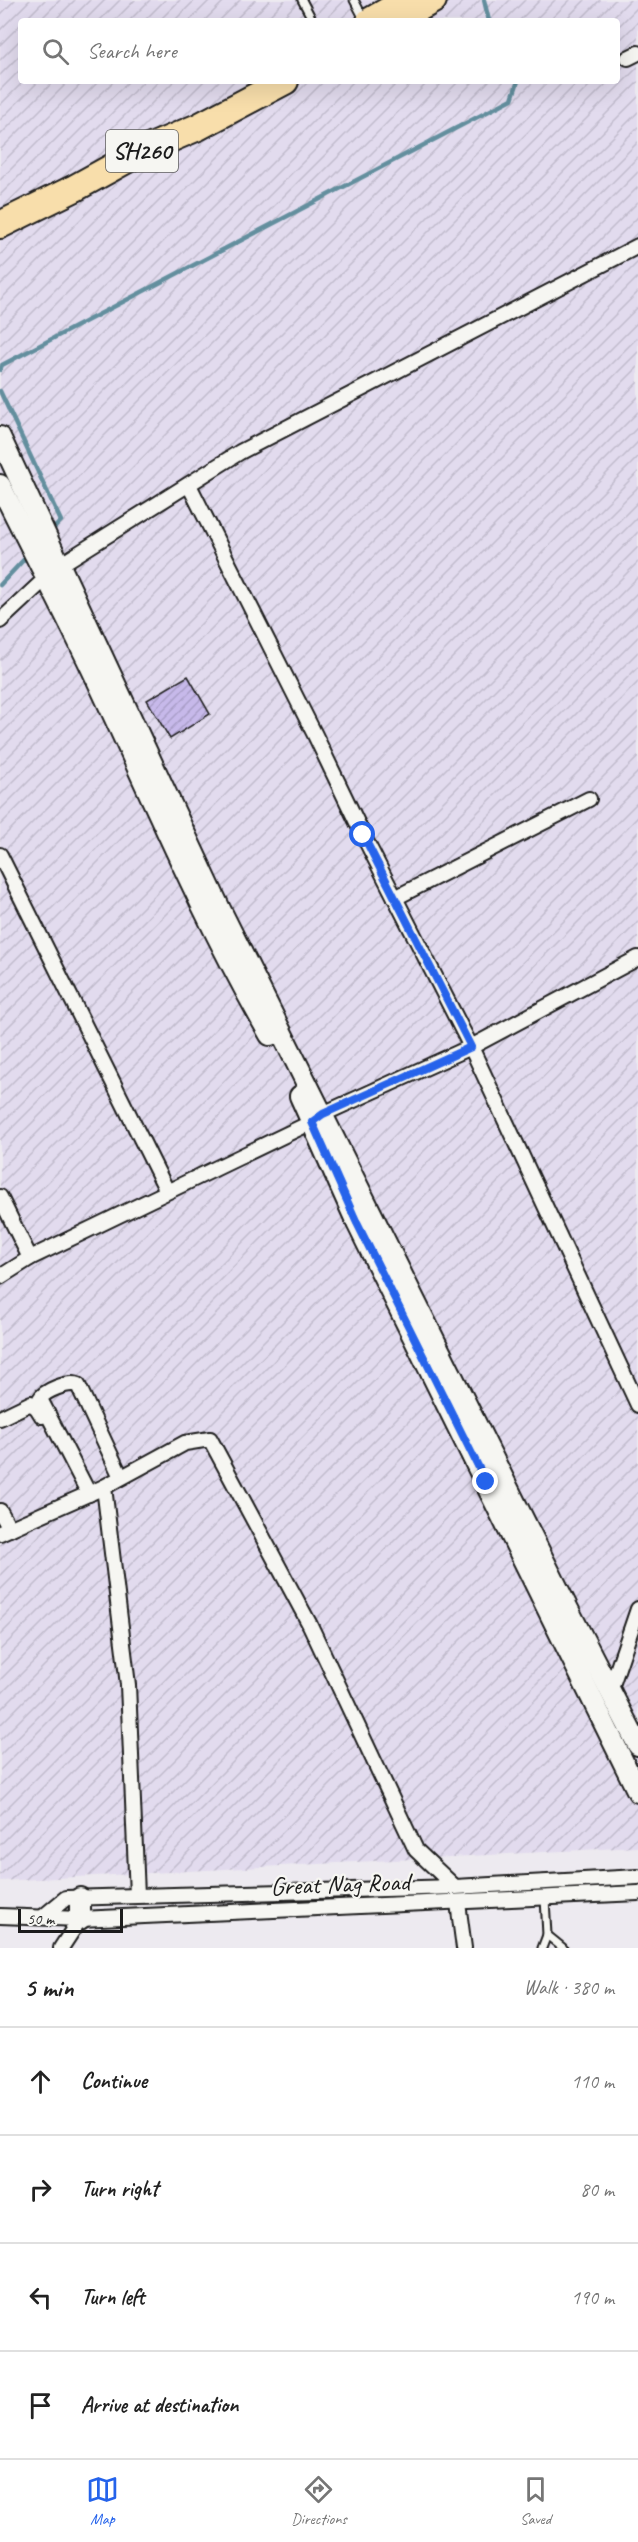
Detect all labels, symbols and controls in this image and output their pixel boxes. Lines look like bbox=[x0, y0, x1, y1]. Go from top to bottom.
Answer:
search box bbox=[18, 18, 620, 84]
icon: search bbox=[39, 35, 72, 68]
text: Search here bbox=[87, 37, 177, 65]
road number: SH260 bbox=[106, 130, 178, 172]
route start bbox=[349, 821, 375, 847]
route end bbox=[472, 1468, 498, 1494]
street label: Great Nag Road bbox=[270, 1865, 414, 1903]
scale bar bbox=[18, 1906, 123, 1934]
text: 50 m bbox=[27, 1909, 54, 1929]
text: 5 min bbox=[24, 1971, 73, 2004]
text: Walk · 380 m bbox=[524, 1975, 614, 2000]
icon: ahead bbox=[24, 2065, 57, 2098]
text: Continue bbox=[81, 2067, 147, 2095]
text: 110 m bbox=[571, 2069, 614, 2094]
icon: right bbox=[24, 2173, 57, 2206]
text: Turn right bbox=[81, 2175, 158, 2203]
text: 80 m bbox=[580, 2177, 614, 2202]
icon: left bbox=[24, 2281, 57, 2314]
text: Turn left bbox=[81, 2283, 145, 2311]
text: 190 m bbox=[571, 2285, 614, 2310]
icon: arrive bbox=[24, 2389, 57, 2422]
text: Arrive at destination bbox=[81, 2391, 238, 2419]
tab: Map bbox=[86, 2473, 119, 2529]
tab: Directions bbox=[291, 2473, 347, 2529]
tab: Saved bbox=[519, 2473, 552, 2529]

